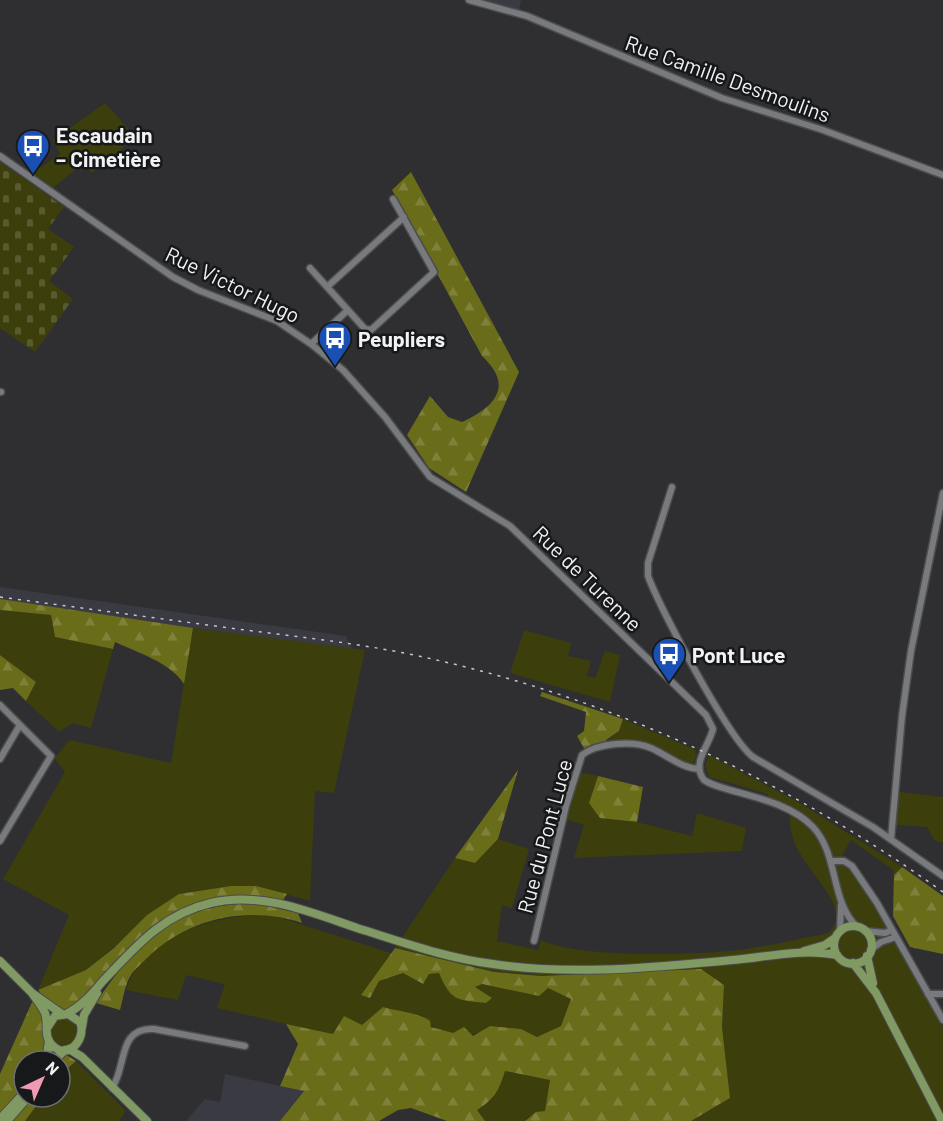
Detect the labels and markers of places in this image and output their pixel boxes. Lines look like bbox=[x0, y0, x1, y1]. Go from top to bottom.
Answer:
place label: Escaudain – Cimetière bbox=[56, 122, 161, 171]
bus stop icon: Escaudain – Cimetière bbox=[15, 128, 51, 175]
bus stop icon: Peupliers bbox=[317, 320, 353, 367]
place label: Peupliers bbox=[358, 326, 445, 351]
bus stop icon: Pont Luce bbox=[651, 636, 687, 683]
place label: Pont Luce bbox=[692, 642, 785, 667]

